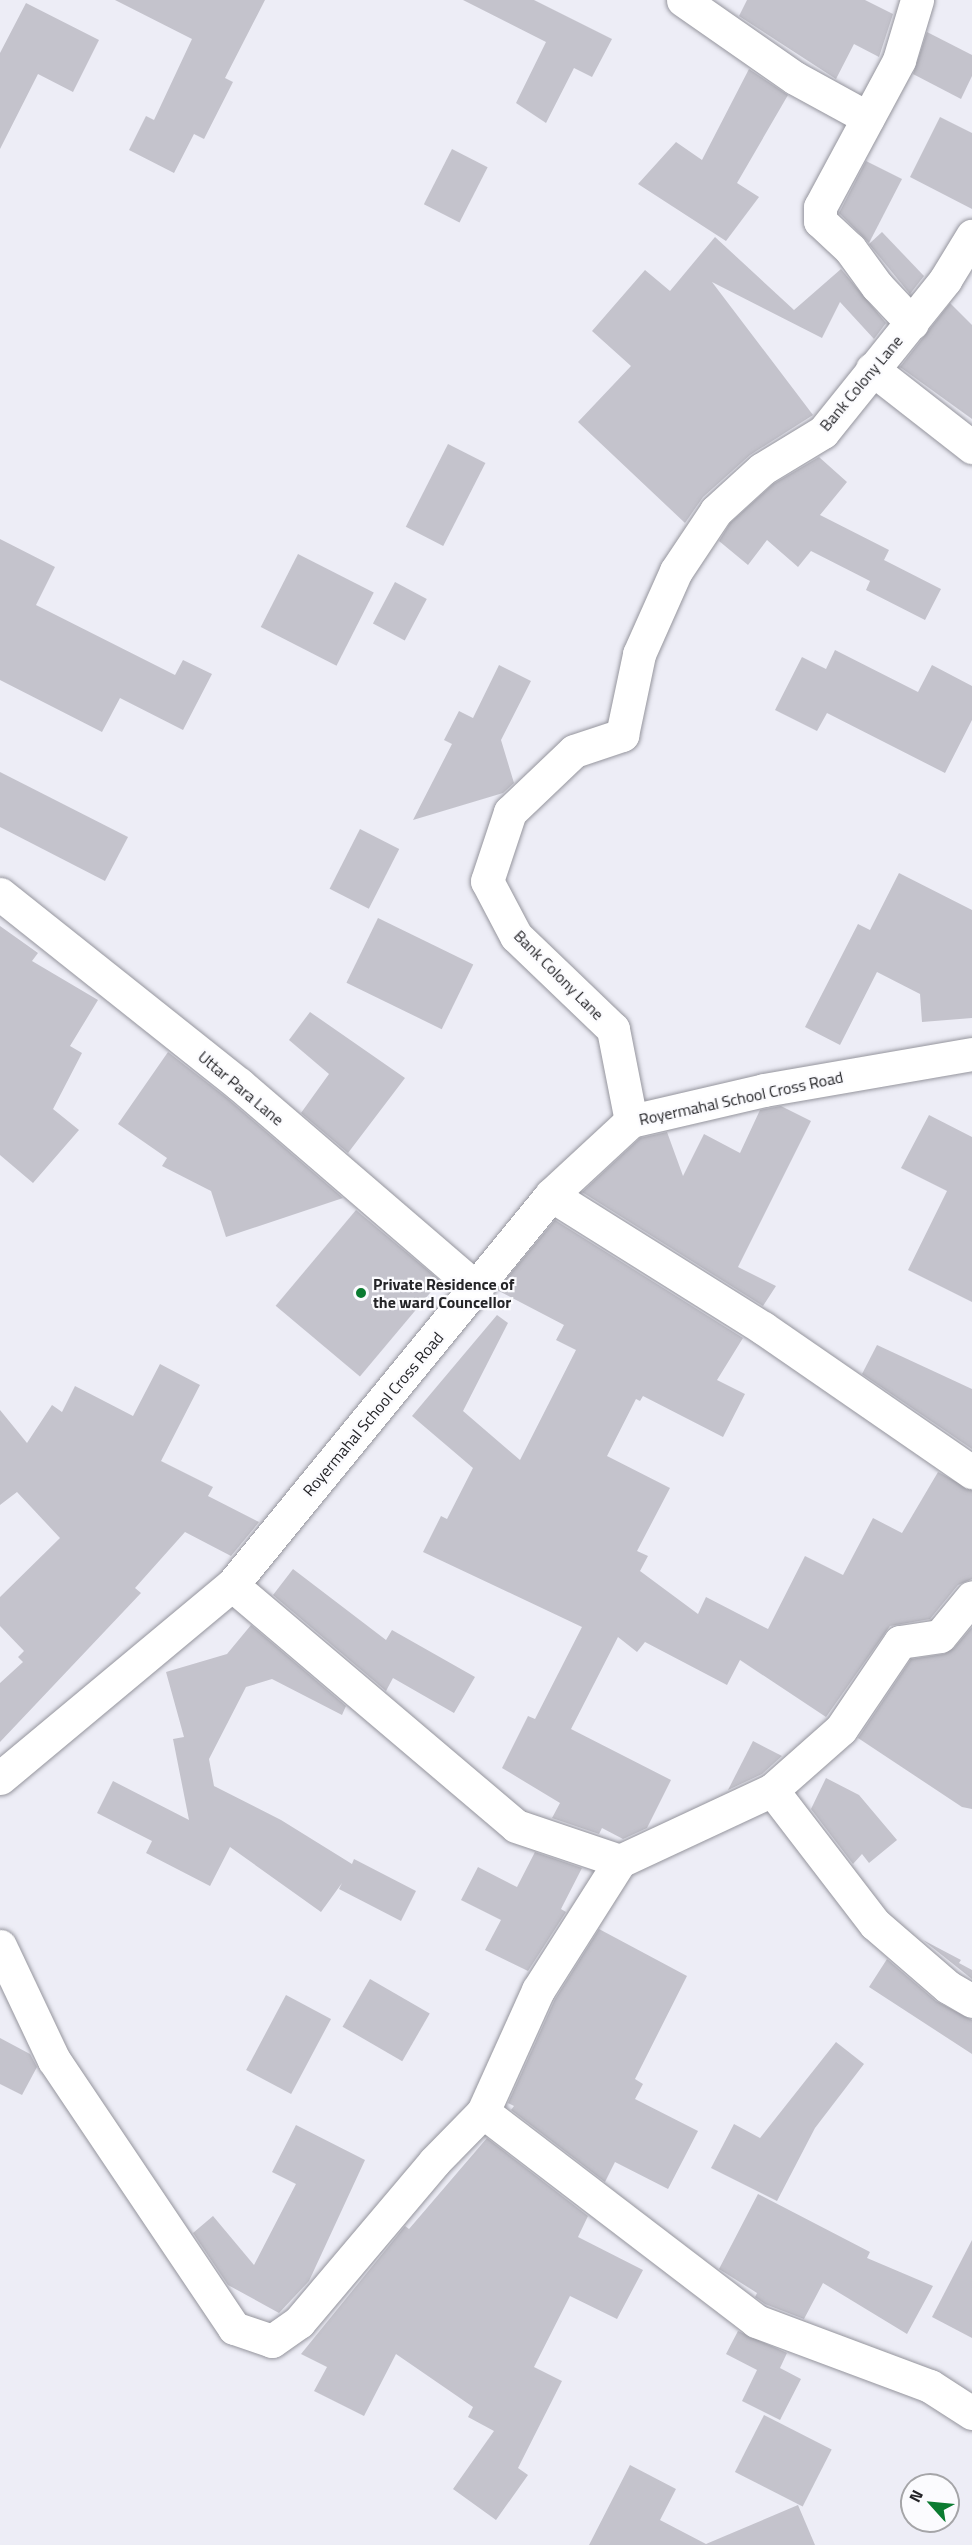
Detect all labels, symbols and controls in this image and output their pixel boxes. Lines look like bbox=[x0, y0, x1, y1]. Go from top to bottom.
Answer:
street label: Bank Colony Lane bbox=[815, 331, 907, 435]
street label: Bank Colony Lane bbox=[510, 926, 608, 1024]
street label: Uttar Para Lane bbox=[194, 1047, 288, 1129]
street label: Royermahal School Cross Road bbox=[637, 1067, 845, 1129]
place label: Private Residence of the ward Councellor bbox=[373, 1274, 514, 1312]
marker: Private Residence of the ward Councellor bbox=[354, 1286, 368, 1300]
street label: Royermahal School Cross Road bbox=[299, 1328, 447, 1500]
north arrow bbox=[900, 2473, 960, 2533]
text: N bbox=[903, 2485, 929, 2506]

